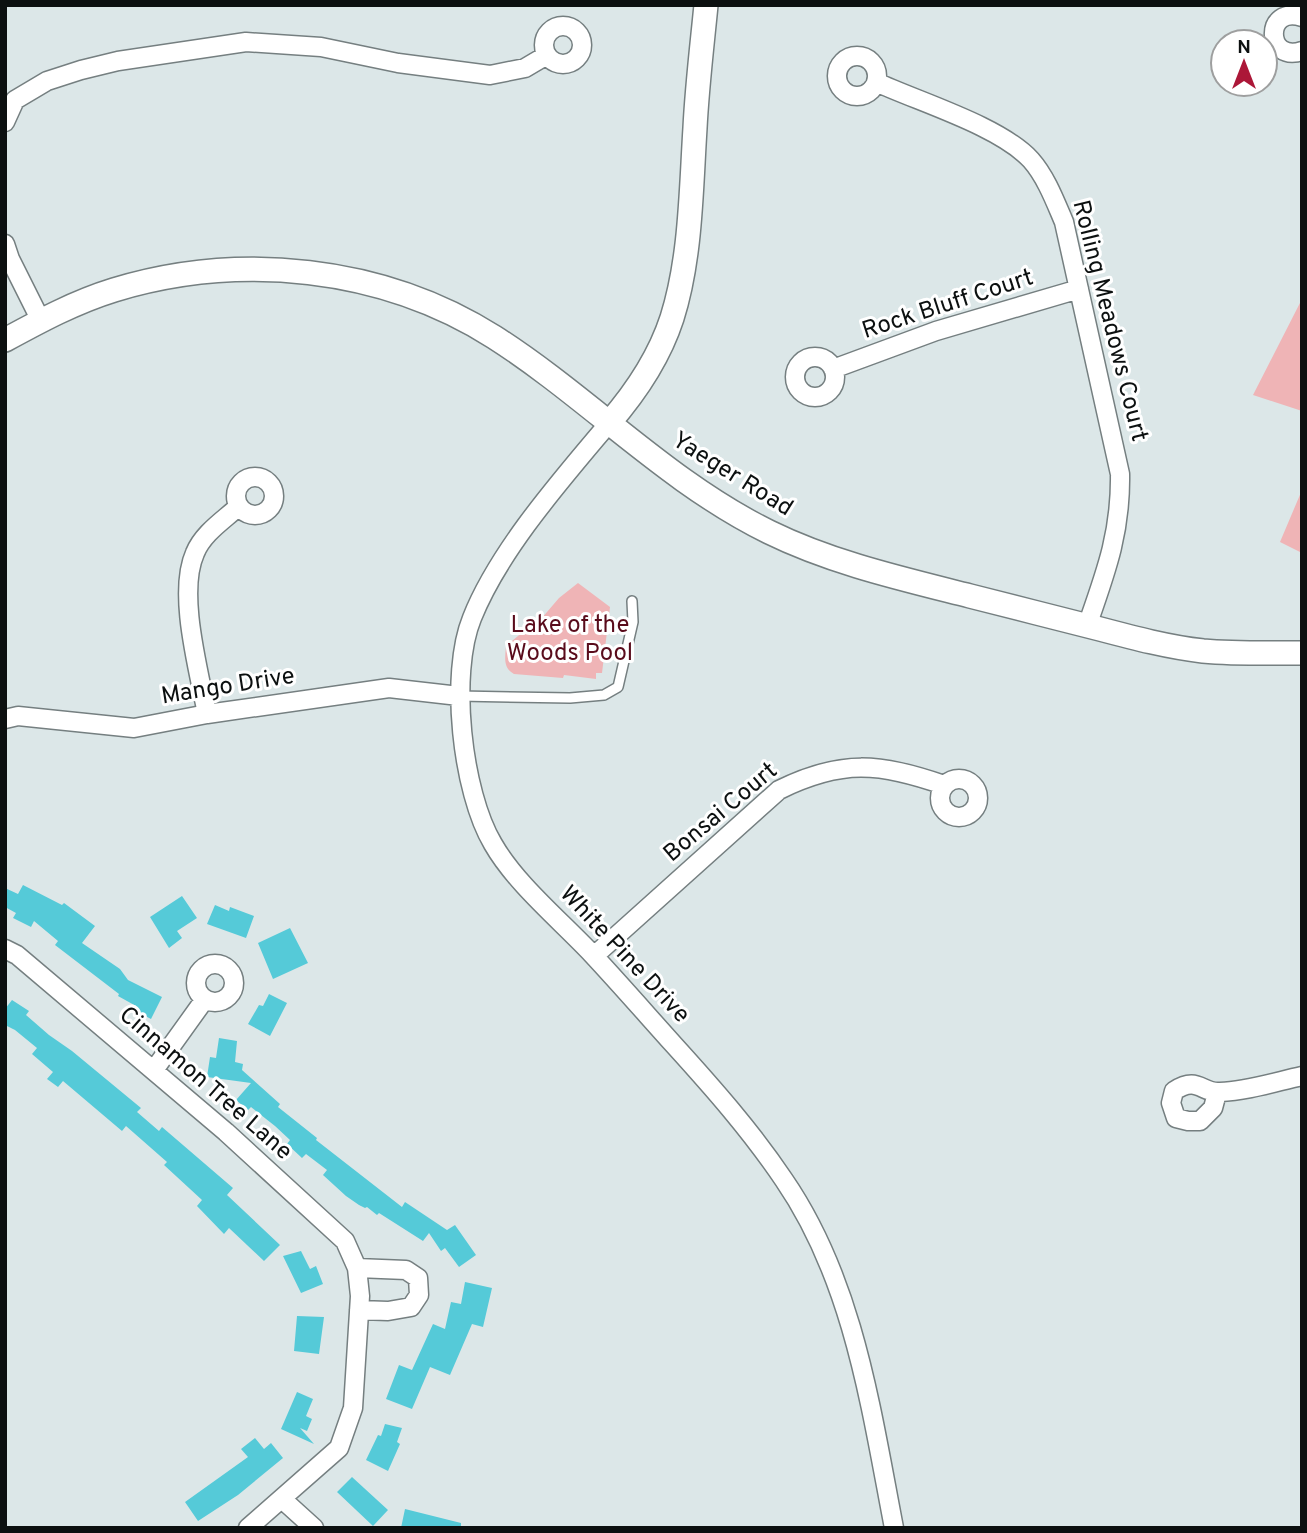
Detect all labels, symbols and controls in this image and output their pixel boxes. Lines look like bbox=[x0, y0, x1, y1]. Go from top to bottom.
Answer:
north arrow bbox=[1209, 28, 1279, 98]
text: N bbox=[1237, 36, 1251, 60]
street label: Rolling Meadows Court bbox=[1064, 197, 1154, 445]
street label: Rock Bluff Court bbox=[859, 263, 1037, 347]
street label: Yaeger Road bbox=[666, 426, 798, 524]
park label: Lake of the Woods Pool bbox=[507, 611, 633, 669]
street label: Mango Drive bbox=[159, 662, 297, 712]
street label: Bonsai Court bbox=[658, 757, 784, 869]
street label: White Pine Drive bbox=[552, 880, 696, 1030]
street label: Cinnamon Tree Lane bbox=[112, 1001, 298, 1167]

